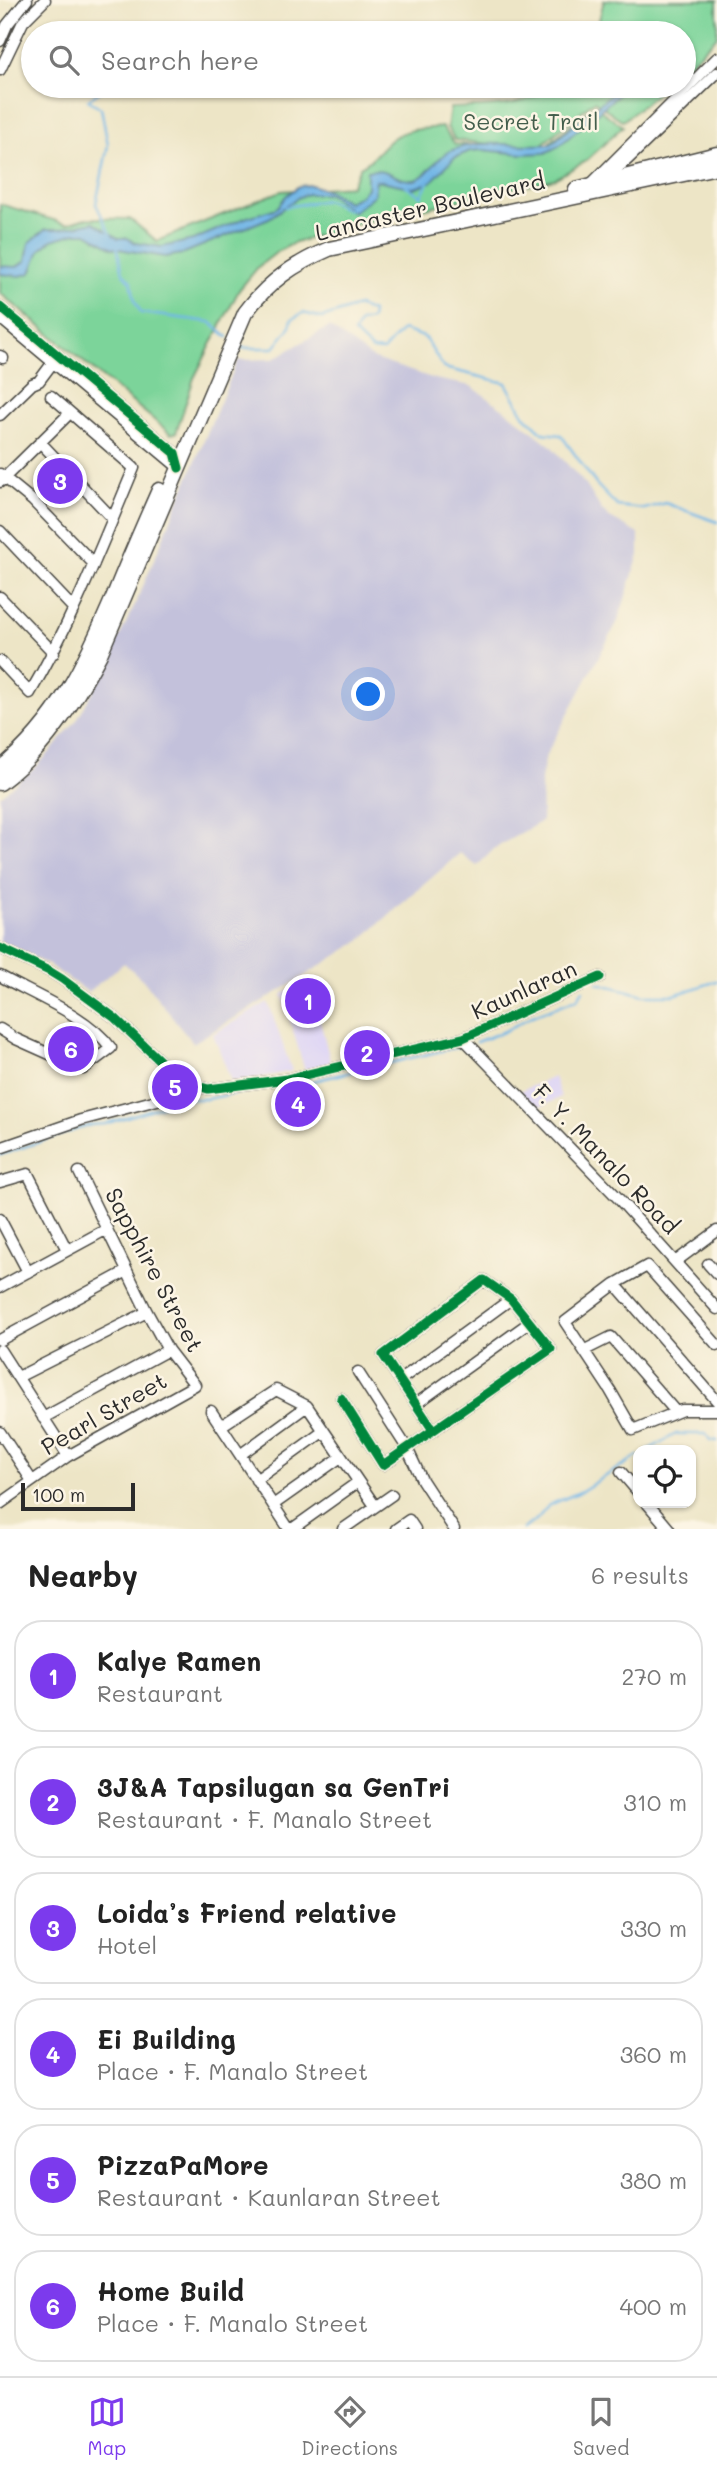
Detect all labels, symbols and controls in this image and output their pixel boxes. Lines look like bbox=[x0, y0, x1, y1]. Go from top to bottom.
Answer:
search box bbox=[21, 21, 696, 98]
icon: search bbox=[45, 41, 83, 79]
text: Search here bbox=[101, 43, 259, 77]
park label: Secret Trail bbox=[463, 106, 599, 136]
street label: Lancaster Boulevard bbox=[312, 165, 547, 247]
pin: 3 bbox=[37, 455, 83, 507]
your location bbox=[351, 677, 385, 711]
street label: Kaunlaran bbox=[466, 953, 581, 1026]
pin: 1 bbox=[285, 975, 331, 1027]
pin: 6 bbox=[48, 1023, 94, 1075]
pin: 2 bbox=[344, 1027, 390, 1079]
pin: 5 bbox=[152, 1061, 198, 1113]
street label: F. Y. Manalo Road bbox=[527, 1077, 686, 1240]
pin: 4 bbox=[275, 1078, 321, 1130]
street label: Sapphire Street bbox=[99, 1182, 211, 1357]
street label: Pearl Street bbox=[35, 1365, 172, 1461]
map controls bbox=[633, 1445, 696, 1508]
button: locate bbox=[633, 1445, 696, 1508]
scale bar bbox=[21, 1480, 135, 1512]
text: 100 m bbox=[32, 1482, 85, 1507]
text: Nearby bbox=[28, 1555, 138, 1595]
text: 6 results bbox=[591, 1560, 689, 1590]
text: Kalye Ramen bbox=[97, 1644, 261, 1678]
text: 1 bbox=[48, 1661, 58, 1691]
text: 270 m bbox=[622, 1661, 687, 1691]
text: Restaurant bbox=[97, 1678, 223, 1708]
text: 3J&A Tapsilugan sa GenTri bbox=[97, 1770, 451, 1804]
text: 2 bbox=[47, 1787, 59, 1817]
text: 310 m bbox=[623, 1787, 687, 1817]
text: Restaurant · F. Manalo Street bbox=[97, 1804, 432, 1834]
text: Loida’s Friend relative bbox=[97, 1896, 396, 1930]
text: 3 bbox=[46, 1913, 60, 1943]
text: 330 m bbox=[620, 1913, 687, 1943]
text: Hotel bbox=[97, 1930, 157, 1960]
text: Ei Building bbox=[97, 2022, 236, 2056]
text: 4 bbox=[46, 2039, 60, 2069]
text: 360 m bbox=[620, 2039, 687, 2069]
text: Place · F. Manalo Street bbox=[97, 2056, 368, 2086]
text: PizzaPaMore bbox=[97, 2148, 268, 2182]
text: 5 bbox=[46, 2165, 60, 2195]
text: 380 m bbox=[620, 2165, 687, 2195]
text: Restaurant · Kaunlaran Street bbox=[97, 2182, 441, 2212]
text: Home Build bbox=[97, 2274, 244, 2308]
text: 6 bbox=[46, 2291, 60, 2321]
text: 400 m bbox=[619, 2291, 687, 2321]
text: Place · F. Manalo Street bbox=[97, 2308, 368, 2338]
tab: Map bbox=[88, 2393, 126, 2460]
tab: Directions bbox=[301, 2393, 398, 2460]
tab: Saved bbox=[573, 2393, 629, 2460]

